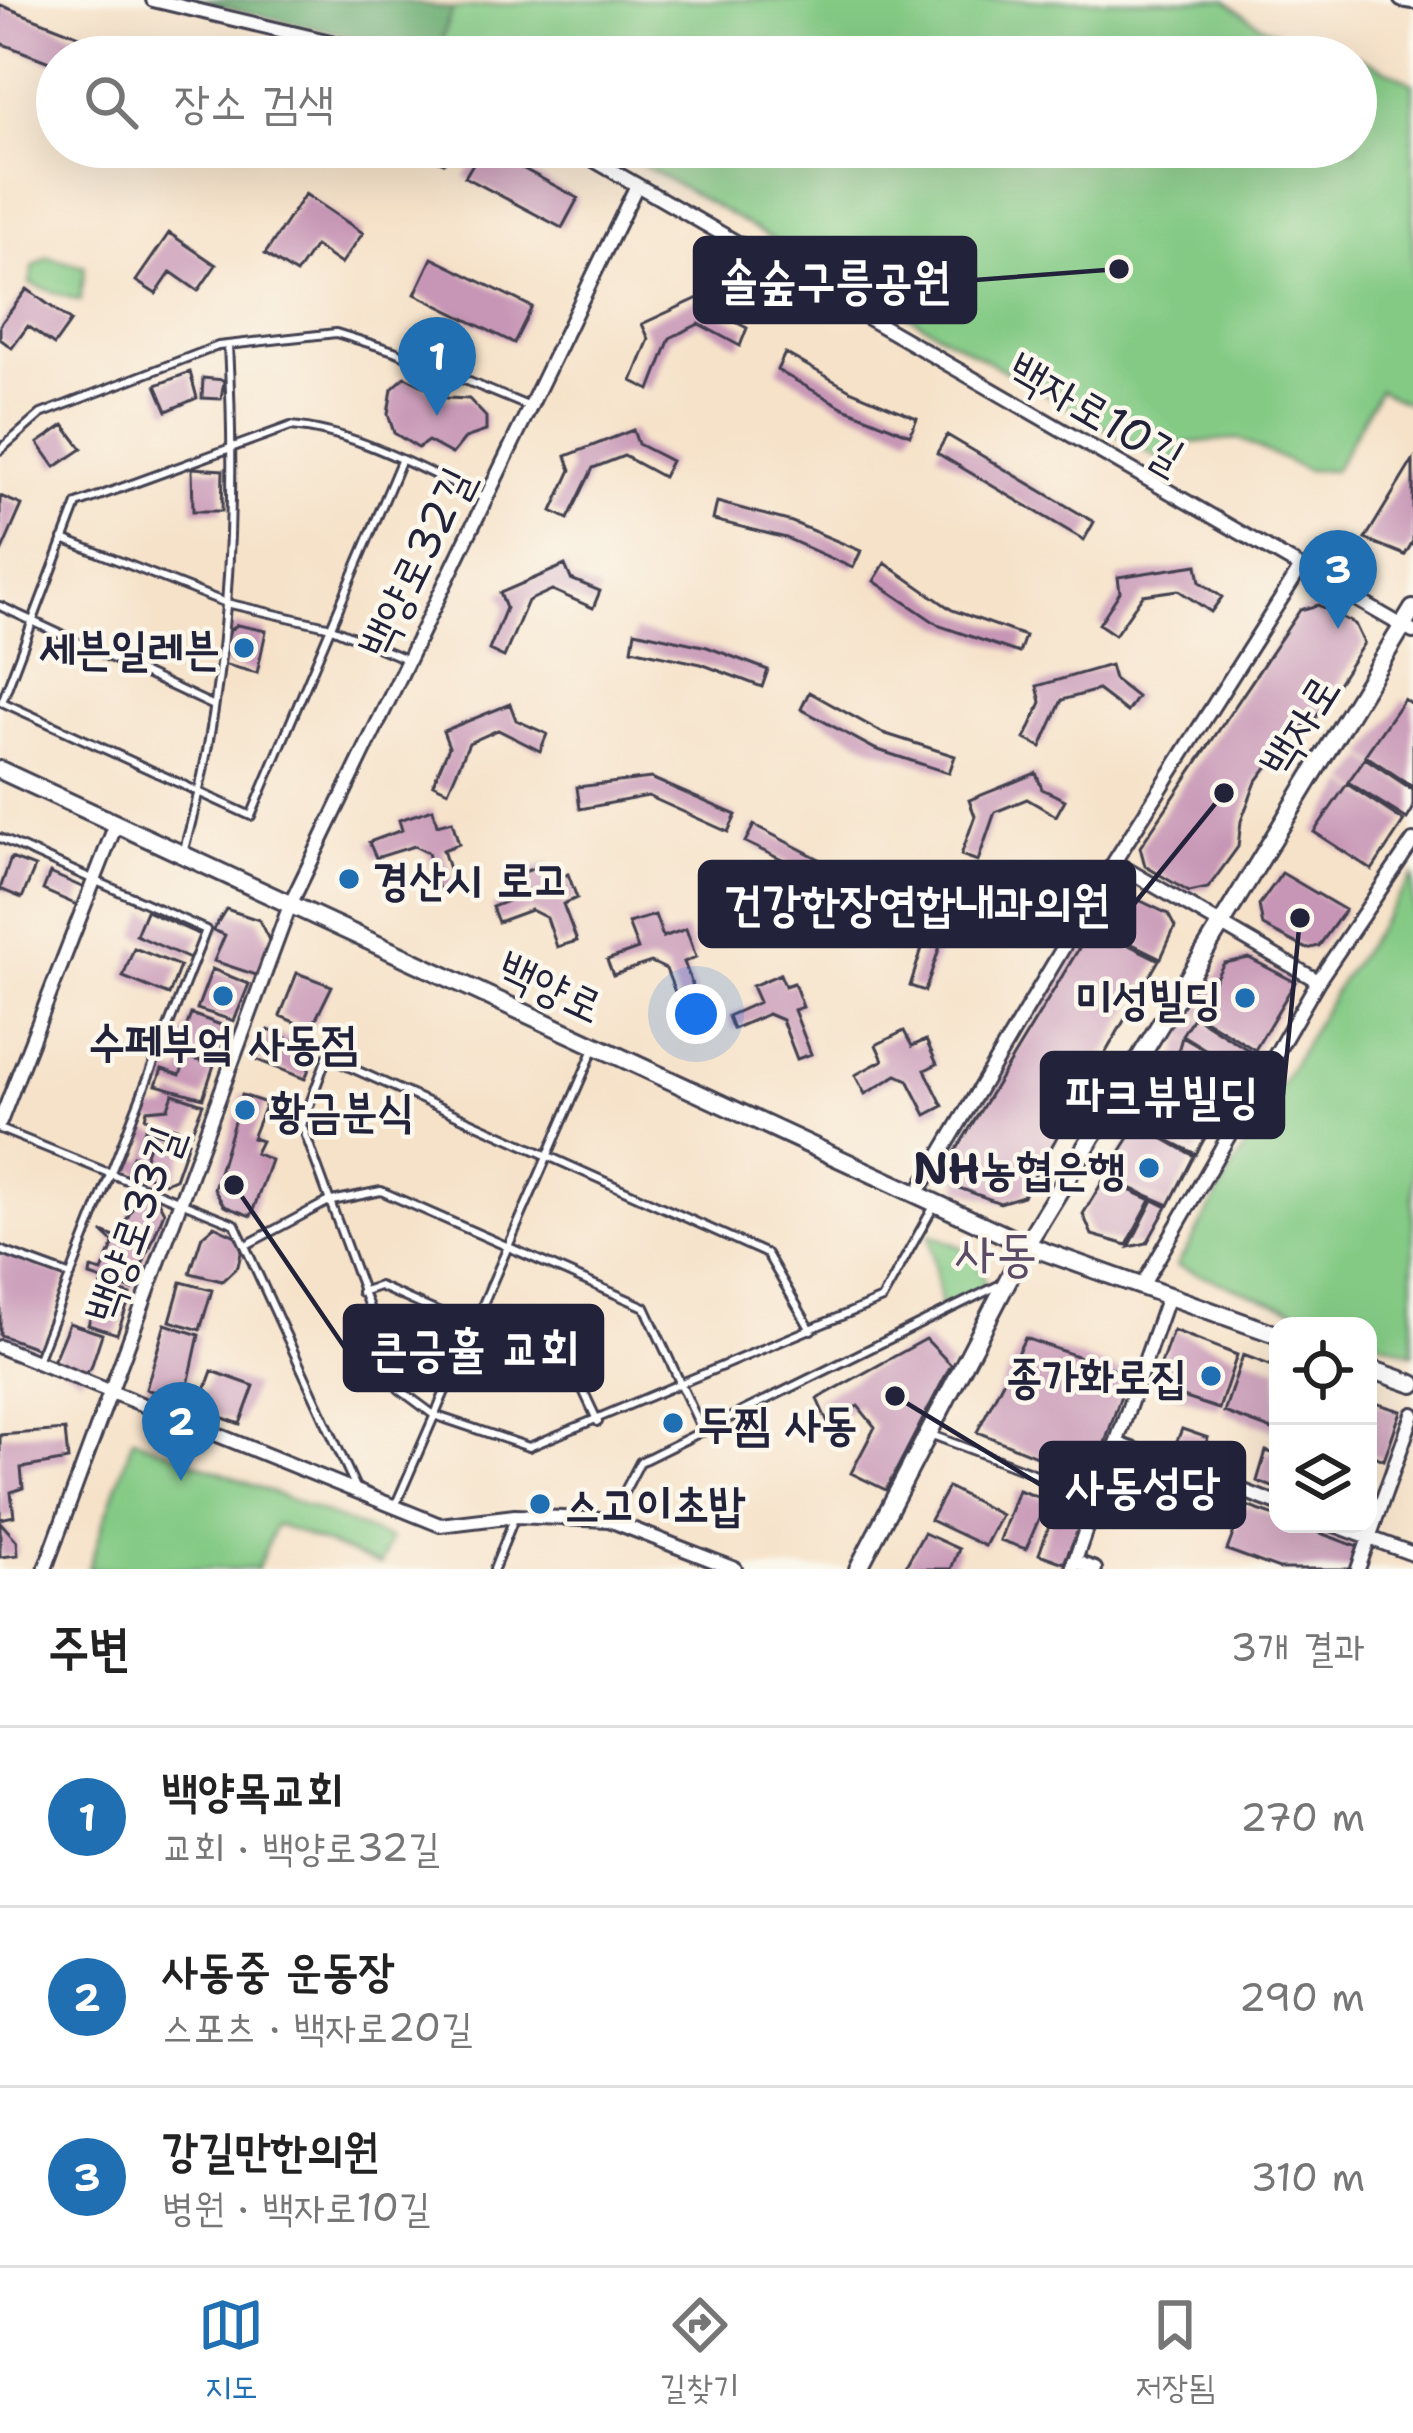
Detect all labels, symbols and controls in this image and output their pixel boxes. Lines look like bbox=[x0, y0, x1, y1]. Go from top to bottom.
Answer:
search box bbox=[36, 36, 1377, 168]
icon: search bbox=[78, 69, 144, 135]
text: 장소 검색 bbox=[174, 72, 334, 132]
callout: 솔숲구릉공원 bbox=[695, 238, 975, 322]
text: 솔숲구릉공원 bbox=[719, 248, 951, 312]
pin: 1 bbox=[398, 317, 476, 416]
street label: 백자로10길 bbox=[998, 338, 1196, 486]
street label: 백양로32길 bbox=[343, 457, 487, 667]
pin: 3 bbox=[1299, 530, 1377, 629]
place label: 세븐일레븐 bbox=[39, 618, 220, 678]
marker: 세븐일레븐 bbox=[231, 635, 257, 661]
street label: 백자로 bbox=[1245, 663, 1353, 787]
place label: 경산시 로고 bbox=[373, 849, 570, 909]
callout: 건강한장연합내과의원 bbox=[700, 862, 1134, 946]
marker: 경산시 로고 bbox=[336, 866, 362, 892]
text: 건강한장연합내과의원 bbox=[724, 871, 1110, 935]
street label: 백양로 bbox=[489, 936, 613, 1036]
place label: 미성빌딩 bbox=[1076, 968, 1221, 1028]
marker: 수페부엌 사동점 bbox=[210, 983, 236, 1009]
your location bbox=[666, 984, 726, 1044]
marker: 미성빌딩 bbox=[1232, 985, 1258, 1011]
place label: 수페부엌 사동점 bbox=[89, 1012, 357, 1072]
callout: 파크뷰빌딩 bbox=[1042, 1053, 1283, 1137]
text: 파크뷰빌딩 bbox=[1065, 1063, 1259, 1127]
place label: 황금분식 bbox=[269, 1080, 414, 1140]
marker: 황금분식 bbox=[232, 1097, 258, 1123]
street label: 백양로33길 bbox=[70, 1117, 196, 1331]
place label: NH농협은행 bbox=[913, 1138, 1125, 1198]
marker: NH농협은행 bbox=[1136, 1155, 1162, 1181]
district label: 사동 bbox=[955, 1218, 1037, 1286]
callout: 큰긍휼 교회 bbox=[345, 1306, 602, 1390]
text: 큰긍휼 교회 bbox=[369, 1316, 579, 1380]
map controls bbox=[1269, 1317, 1377, 1533]
button: locate bbox=[1269, 1317, 1377, 1425]
place label: 종가화로집 bbox=[1006, 1346, 1187, 1406]
marker: 종가화로집 bbox=[1198, 1363, 1224, 1389]
pin: 2 bbox=[142, 1382, 220, 1481]
place label: 두찜 사동 bbox=[697, 1393, 857, 1453]
marker: 두찜 사동 bbox=[660, 1410, 686, 1436]
button: layers bbox=[1269, 1425, 1377, 1533]
callout: 사동성당 bbox=[1041, 1443, 1244, 1527]
text: 사동성당 bbox=[1065, 1453, 1221, 1517]
place label: 스고이초밥 bbox=[564, 1474, 746, 1534]
marker: 스고이초밥 bbox=[527, 1491, 553, 1517]
text: 주변 bbox=[48, 1613, 130, 1681]
text: 3개 결과 bbox=[1230, 1621, 1365, 1673]
text: 백양목교회 bbox=[162, 1760, 343, 1820]
text: 1 bbox=[78, 1791, 96, 1843]
text: 270 m bbox=[1240, 1791, 1365, 1843]
text: 교회 · 백양로32길 bbox=[162, 1821, 440, 1873]
text: 사동중 운동장 bbox=[162, 1940, 395, 2000]
text: 2 bbox=[73, 1971, 101, 2023]
text: 290 m bbox=[1239, 1971, 1365, 2023]
text: 스포츠 · 백자로20길 bbox=[162, 2001, 473, 2053]
text: 강길만한의원 bbox=[162, 2120, 379, 2180]
text: 3 bbox=[73, 2151, 101, 2203]
text: 310 m bbox=[1250, 2151, 1365, 2203]
text: 병원 · 백자로10길 bbox=[162, 2181, 430, 2233]
tab: 지도 bbox=[198, 2292, 264, 2409]
tab: 길찾기 bbox=[660, 2292, 739, 2409]
tab: 저장됨 bbox=[1135, 2292, 1215, 2409]

